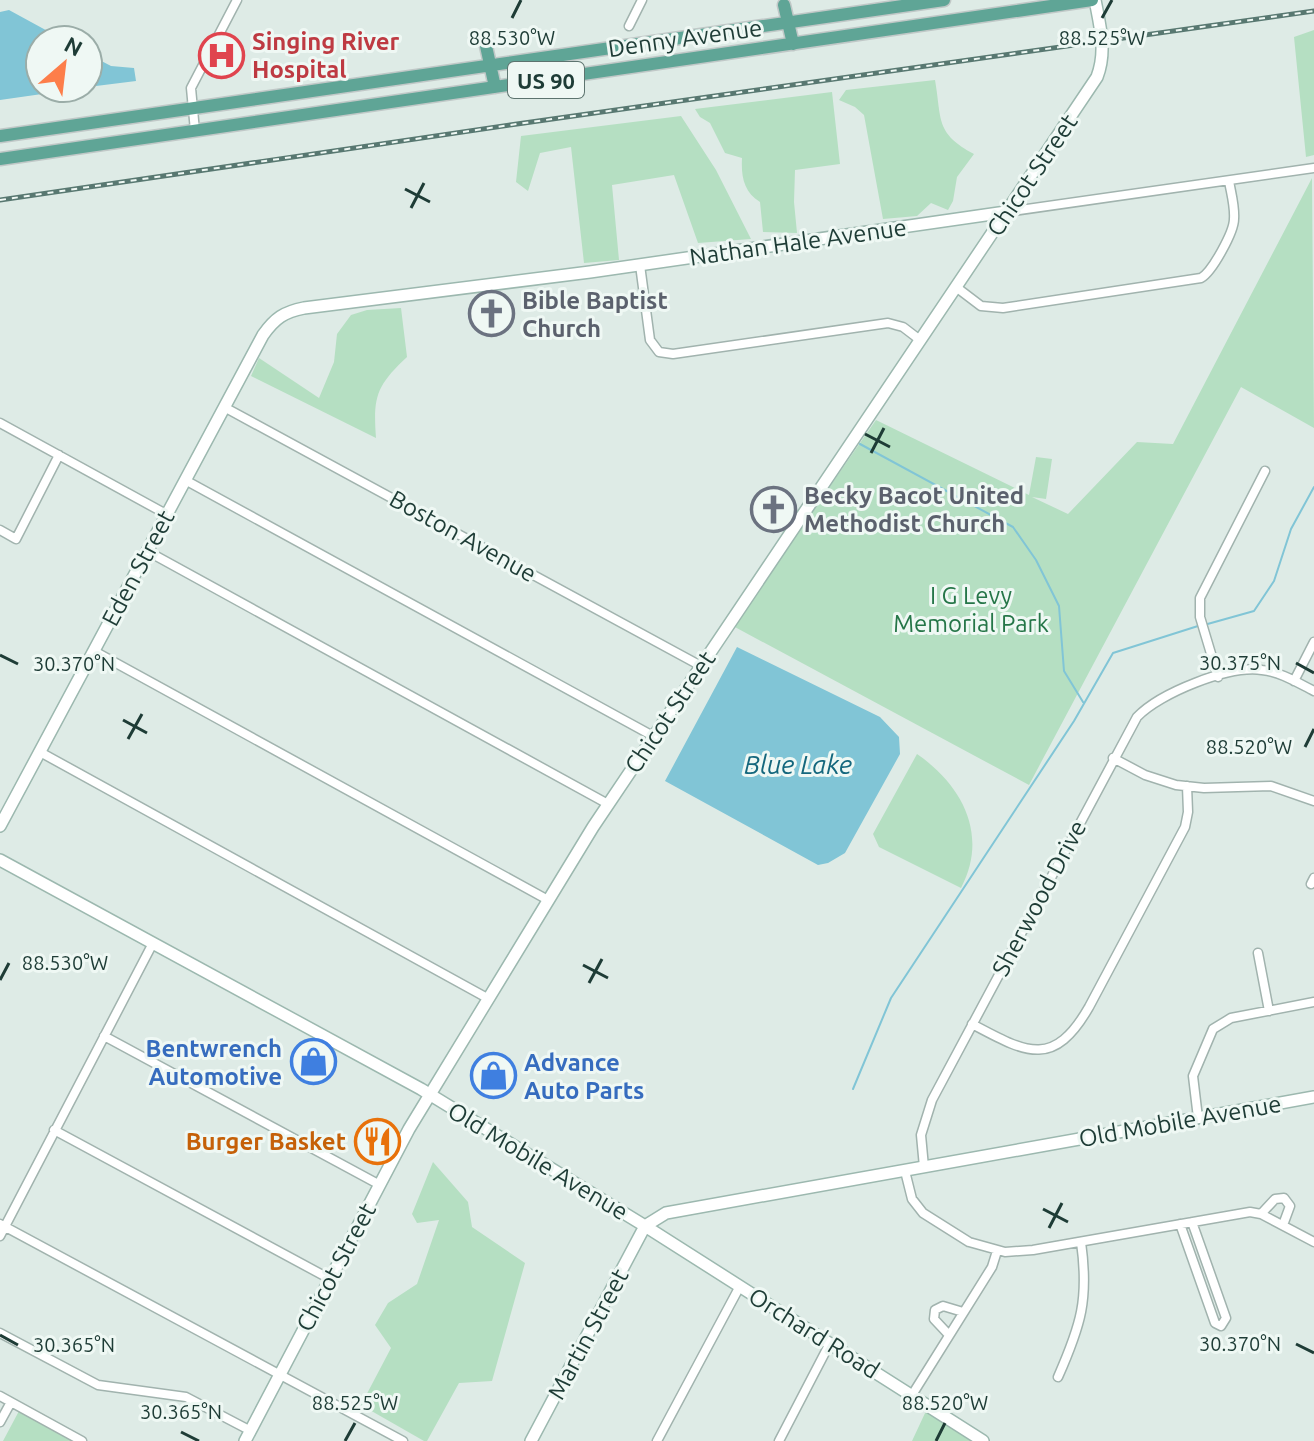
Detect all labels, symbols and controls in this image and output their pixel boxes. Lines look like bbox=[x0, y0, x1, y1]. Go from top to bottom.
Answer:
street label: Denny Avenue bbox=[606, 14, 764, 62]
north arrow bbox=[24, 24, 104, 104]
text: 88.530°W bbox=[469, 26, 555, 49]
text: 88.525°W bbox=[1059, 26, 1145, 49]
place label: Singing River Hospital bbox=[252, 28, 400, 83]
text: N bbox=[61, 31, 87, 61]
hospital icon: Singing River Hospital bbox=[197, 31, 245, 79]
road number: US 90 bbox=[508, 62, 584, 98]
street label: Chicot Street bbox=[981, 108, 1083, 241]
street label: Nathan Hale Avenue bbox=[688, 213, 908, 271]
place label: Bible Baptist Church bbox=[522, 287, 668, 342]
church icon: Bible Baptist Church bbox=[467, 290, 515, 338]
place label: Becky Bacot United Methodist Church bbox=[804, 482, 1024, 537]
street label: Boston Avenue bbox=[385, 485, 541, 587]
church icon: Becky Bacot United Methodist Church bbox=[749, 485, 797, 533]
street label: Eden Street bbox=[96, 505, 180, 630]
park label: I G Levy Memorial Park bbox=[893, 582, 1049, 637]
street label: Chicot Street bbox=[619, 645, 721, 778]
text: 30.375°N bbox=[1199, 651, 1281, 674]
text: 30.370°N bbox=[33, 652, 115, 675]
text: 88.520°W bbox=[1206, 735, 1292, 758]
water label: Blue Lake bbox=[744, 750, 852, 779]
street label: Sherwood Drive bbox=[987, 816, 1091, 980]
text: 88.530°W bbox=[22, 951, 108, 974]
place label: Bentwrench Automotive bbox=[146, 1035, 282, 1090]
shop icon: Bentwrench Automotive bbox=[289, 1038, 337, 1086]
place label: Advance Auto Parts bbox=[524, 1049, 644, 1104]
shop icon: Advance Auto Parts bbox=[469, 1052, 517, 1100]
street label: Old Mobile Avenue bbox=[1077, 1090, 1283, 1152]
street label: Old Mobile Avenue bbox=[443, 1097, 633, 1225]
restaurant icon: Burger Basket bbox=[353, 1117, 401, 1165]
place label: Burger Basket bbox=[186, 1128, 346, 1155]
street label: Chicot Street bbox=[291, 1198, 381, 1336]
street label: Martin Street bbox=[542, 1264, 634, 1404]
street label: Orchard Road bbox=[744, 1282, 884, 1384]
text: 30.370°N bbox=[1199, 1332, 1281, 1355]
text: 30.365°N bbox=[33, 1333, 115, 1356]
text: 88.525°W bbox=[312, 1391, 398, 1414]
text: 88.520°W bbox=[902, 1391, 988, 1414]
text: 30.365°N bbox=[140, 1400, 222, 1423]

